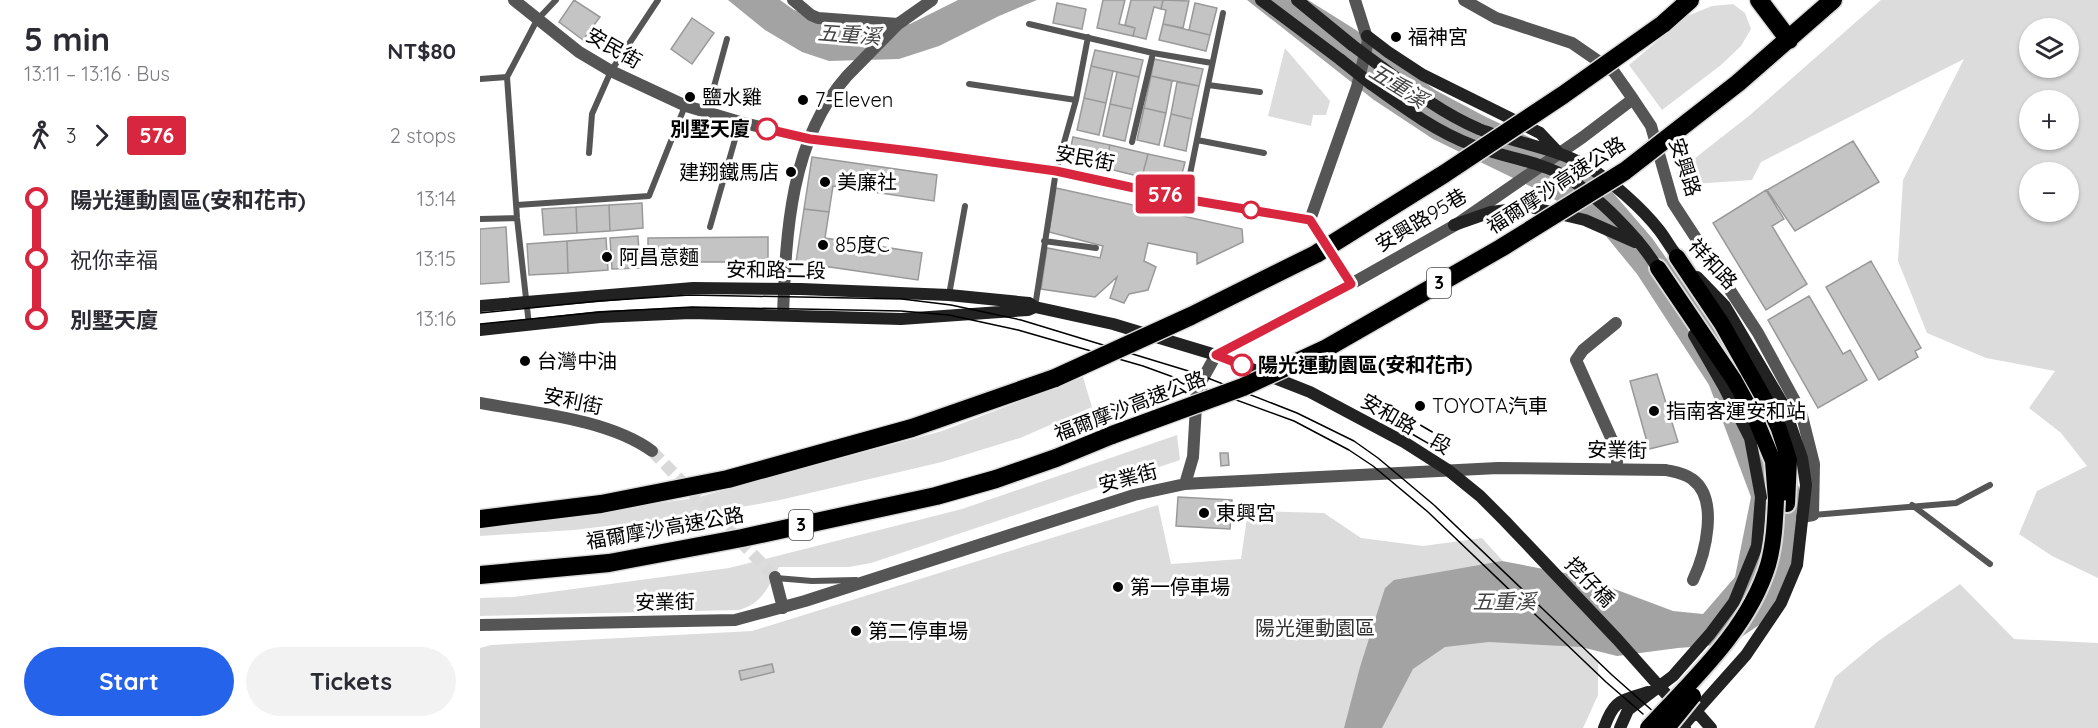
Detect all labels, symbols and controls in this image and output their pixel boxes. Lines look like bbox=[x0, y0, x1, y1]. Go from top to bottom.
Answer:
text: 5 min bbox=[24, 18, 110, 59]
map controls bbox=[2019, 18, 2079, 222]
button: layers bbox=[2019, 18, 2079, 78]
water label: 五重溪 bbox=[817, 19, 884, 49]
street label: 安民街 bbox=[582, 22, 646, 73]
place label: 福神宮 bbox=[1408, 24, 1468, 49]
marker: 福神宮 bbox=[1389, 30, 1403, 44]
text: NT$80 bbox=[387, 37, 456, 65]
water label: 五重溪 bbox=[1365, 57, 1435, 114]
text: 13:11 – 13:16 · Bus bbox=[24, 61, 170, 86]
place label: 鹽水雞 bbox=[702, 84, 762, 109]
place label: 7-Eleven bbox=[815, 87, 893, 112]
marker: 鹽水雞 bbox=[683, 90, 697, 104]
button: + bbox=[2019, 90, 2079, 150]
marker: 7-Eleven bbox=[796, 93, 810, 107]
place label: 別墅天廈 bbox=[670, 116, 750, 141]
marker: 別墅天廈 bbox=[756, 118, 778, 140]
icon: walk bbox=[24, 119, 57, 152]
icon: forward bbox=[85, 119, 118, 152]
text: 576 bbox=[139, 122, 174, 148]
text: 3 bbox=[66, 123, 76, 148]
text: 2 stops bbox=[390, 123, 456, 148]
street label: 福爾摩沙高速公路 bbox=[1482, 131, 1630, 239]
street label: 安興路 bbox=[1664, 134, 1707, 199]
street label: 安民街 bbox=[1053, 140, 1117, 176]
place label: 建翔鐵馬店 bbox=[679, 159, 779, 184]
button: − bbox=[2019, 162, 2079, 222]
marker: 建翔鐵馬店 bbox=[784, 165, 798, 179]
place label: 美廉社 bbox=[837, 169, 897, 194]
line badge: 576 bbox=[1130, 174, 1200, 214]
marker: 美廉社 bbox=[818, 175, 832, 189]
text: 576 bbox=[1148, 181, 1182, 207]
street label: 安興路95巷 bbox=[1371, 183, 1471, 257]
text: 陽光運動園區(安和花市) bbox=[70, 186, 306, 214]
text: 13:14 bbox=[417, 186, 456, 211]
unlabelled marker bbox=[1242, 201, 1260, 219]
place label: 85度C bbox=[835, 232, 890, 257]
street label: 祥和路 bbox=[1684, 233, 1743, 294]
marker: 85度C bbox=[816, 238, 830, 252]
place label: 阿昌意麵 bbox=[619, 244, 699, 269]
text: 祝你幸福 bbox=[70, 246, 158, 274]
text: 13:15 bbox=[416, 246, 456, 271]
marker: 阿昌意麵 bbox=[600, 250, 614, 264]
street label: 安和路二段 bbox=[726, 256, 826, 283]
road number: 3 bbox=[1427, 268, 1451, 298]
text: 別墅天廈 bbox=[70, 306, 158, 334]
text: 13:16 bbox=[416, 306, 456, 331]
place label: 台灣中油 bbox=[537, 348, 617, 373]
place label: 陽光運動園區(安和花市) bbox=[1258, 352, 1472, 377]
marker: 台灣中油 bbox=[518, 354, 532, 368]
marker: 陽光運動園區(安和花市) bbox=[1231, 354, 1253, 376]
street label: 福爾摩沙高速公路 bbox=[1051, 365, 1209, 446]
street label: 安利街 bbox=[541, 382, 605, 419]
street label: 安和路二段 bbox=[1357, 388, 1456, 459]
place label: TOYOTA汽車 bbox=[1432, 393, 1548, 418]
place label: 指南客運安和站 bbox=[1666, 398, 1806, 423]
marker: TOYOTA汽車 bbox=[1413, 399, 1427, 413]
marker: 指南客運安和站 bbox=[1647, 404, 1661, 418]
street label: 安業街 bbox=[1587, 436, 1647, 463]
street label: 安業街 bbox=[1096, 458, 1160, 497]
place label: 東興宮 bbox=[1216, 500, 1276, 525]
street label: 福爾摩沙高速公路 bbox=[584, 501, 746, 554]
marker: 東興宮 bbox=[1197, 506, 1211, 520]
road number: 3 bbox=[789, 510, 813, 540]
street label: 挖仔橋 bbox=[1561, 551, 1620, 612]
place label: 第一停車場 bbox=[1130, 574, 1230, 599]
marker: 第一停車場 bbox=[1111, 580, 1125, 594]
street label: 安業街 bbox=[635, 588, 695, 615]
water label: 五重溪 bbox=[1473, 588, 1538, 614]
park label: 陽光運動園區 bbox=[1255, 615, 1375, 640]
place label: 第二停車場 bbox=[868, 618, 968, 643]
marker: 第二停車場 bbox=[849, 624, 863, 638]
button: Start bbox=[24, 647, 234, 716]
button: Tickets bbox=[246, 647, 456, 716]

